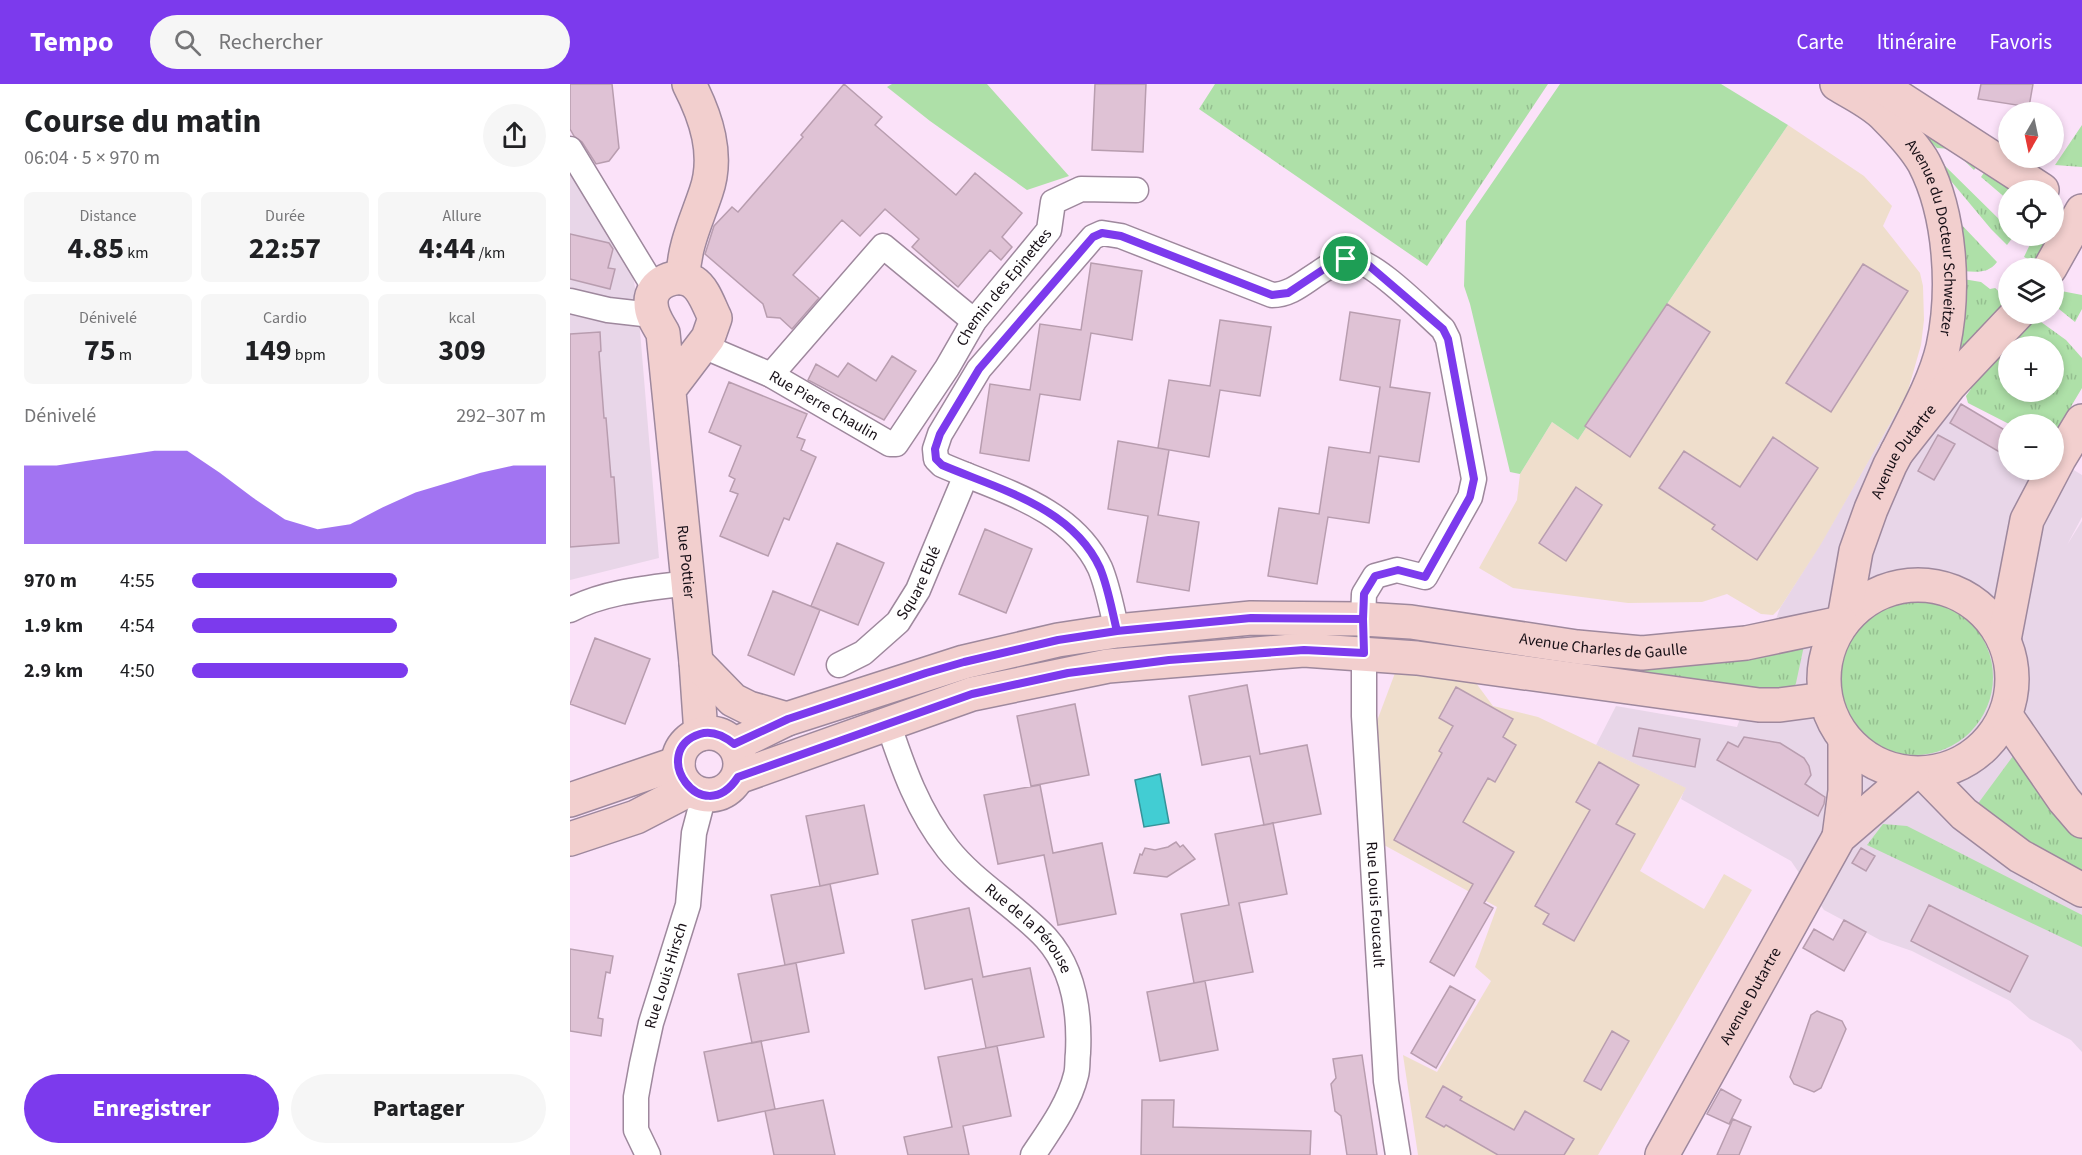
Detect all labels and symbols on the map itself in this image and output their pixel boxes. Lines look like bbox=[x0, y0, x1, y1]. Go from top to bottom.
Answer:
north arrow bbox=[1998, 102, 2064, 168]
street label: Avenue du Docteur Schweitzer bbox=[1900, 134, 1960, 338]
street label: Chemin des Epinettes bbox=[951, 223, 1057, 350]
pin bbox=[1320, 233, 1371, 284]
street label: Rue Pierre Chaulin bbox=[765, 365, 883, 446]
street label: Avenue Dutartre bbox=[1866, 400, 1942, 502]
street label: Rue Pottier bbox=[671, 524, 701, 600]
street label: Square Eblé bbox=[891, 543, 946, 624]
street label: Avenue Charles de Gaulle bbox=[1518, 627, 1688, 664]
street label: Rue Louis Foucault bbox=[1361, 841, 1390, 969]
street label: Rue de la Pérouse bbox=[980, 878, 1077, 977]
street label: Rue Louis Hirsch bbox=[639, 920, 693, 1031]
street label: Avenue Dutartre bbox=[1714, 943, 1787, 1049]

